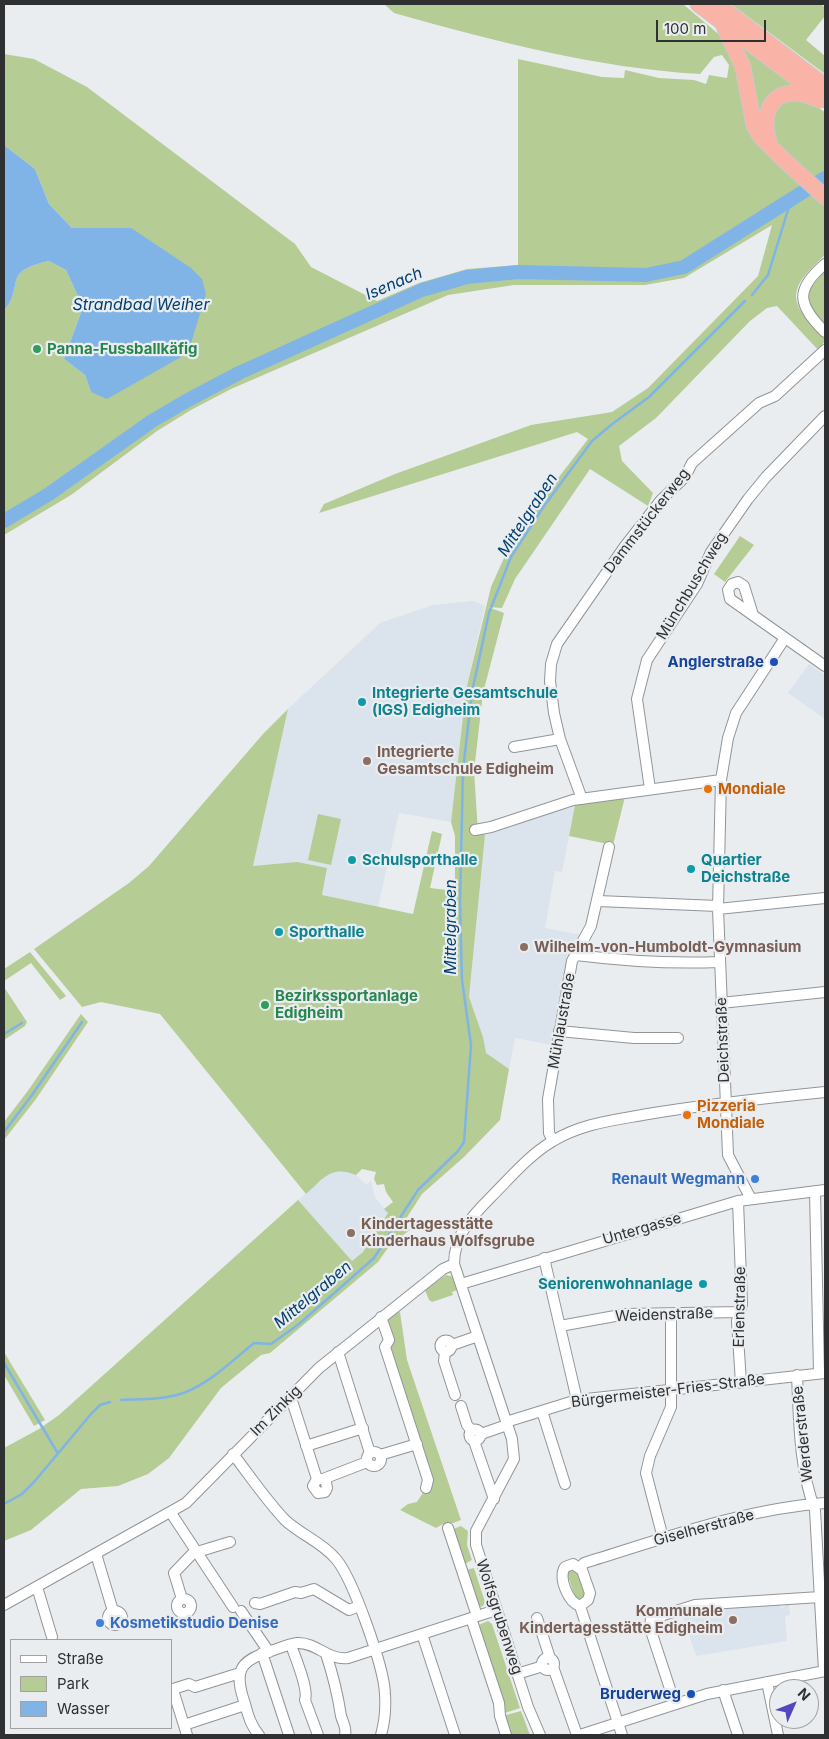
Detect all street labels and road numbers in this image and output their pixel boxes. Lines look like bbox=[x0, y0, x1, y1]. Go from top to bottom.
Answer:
street label: Dammstückerweg bbox=[600, 465, 694, 577]
street label: Münchbuschweg bbox=[653, 529, 731, 643]
street label: Mühlaustraße bbox=[545, 972, 579, 1070]
street label: Deichstraße bbox=[713, 997, 733, 1083]
street label: Untergasse bbox=[601, 1209, 683, 1249]
street label: Erlenstraße bbox=[730, 1266, 750, 1348]
street label: Weidenstraße bbox=[615, 1304, 713, 1326]
street label: Bürgermeister-Fries-Straße bbox=[570, 1370, 766, 1412]
street label: Im Zinkig bbox=[247, 1382, 305, 1440]
street label: Werderstraße bbox=[789, 1385, 817, 1483]
street label: Giselherstraße bbox=[652, 1506, 756, 1550]
street label: Wolfsgrubenweg bbox=[472, 1557, 526, 1677]

